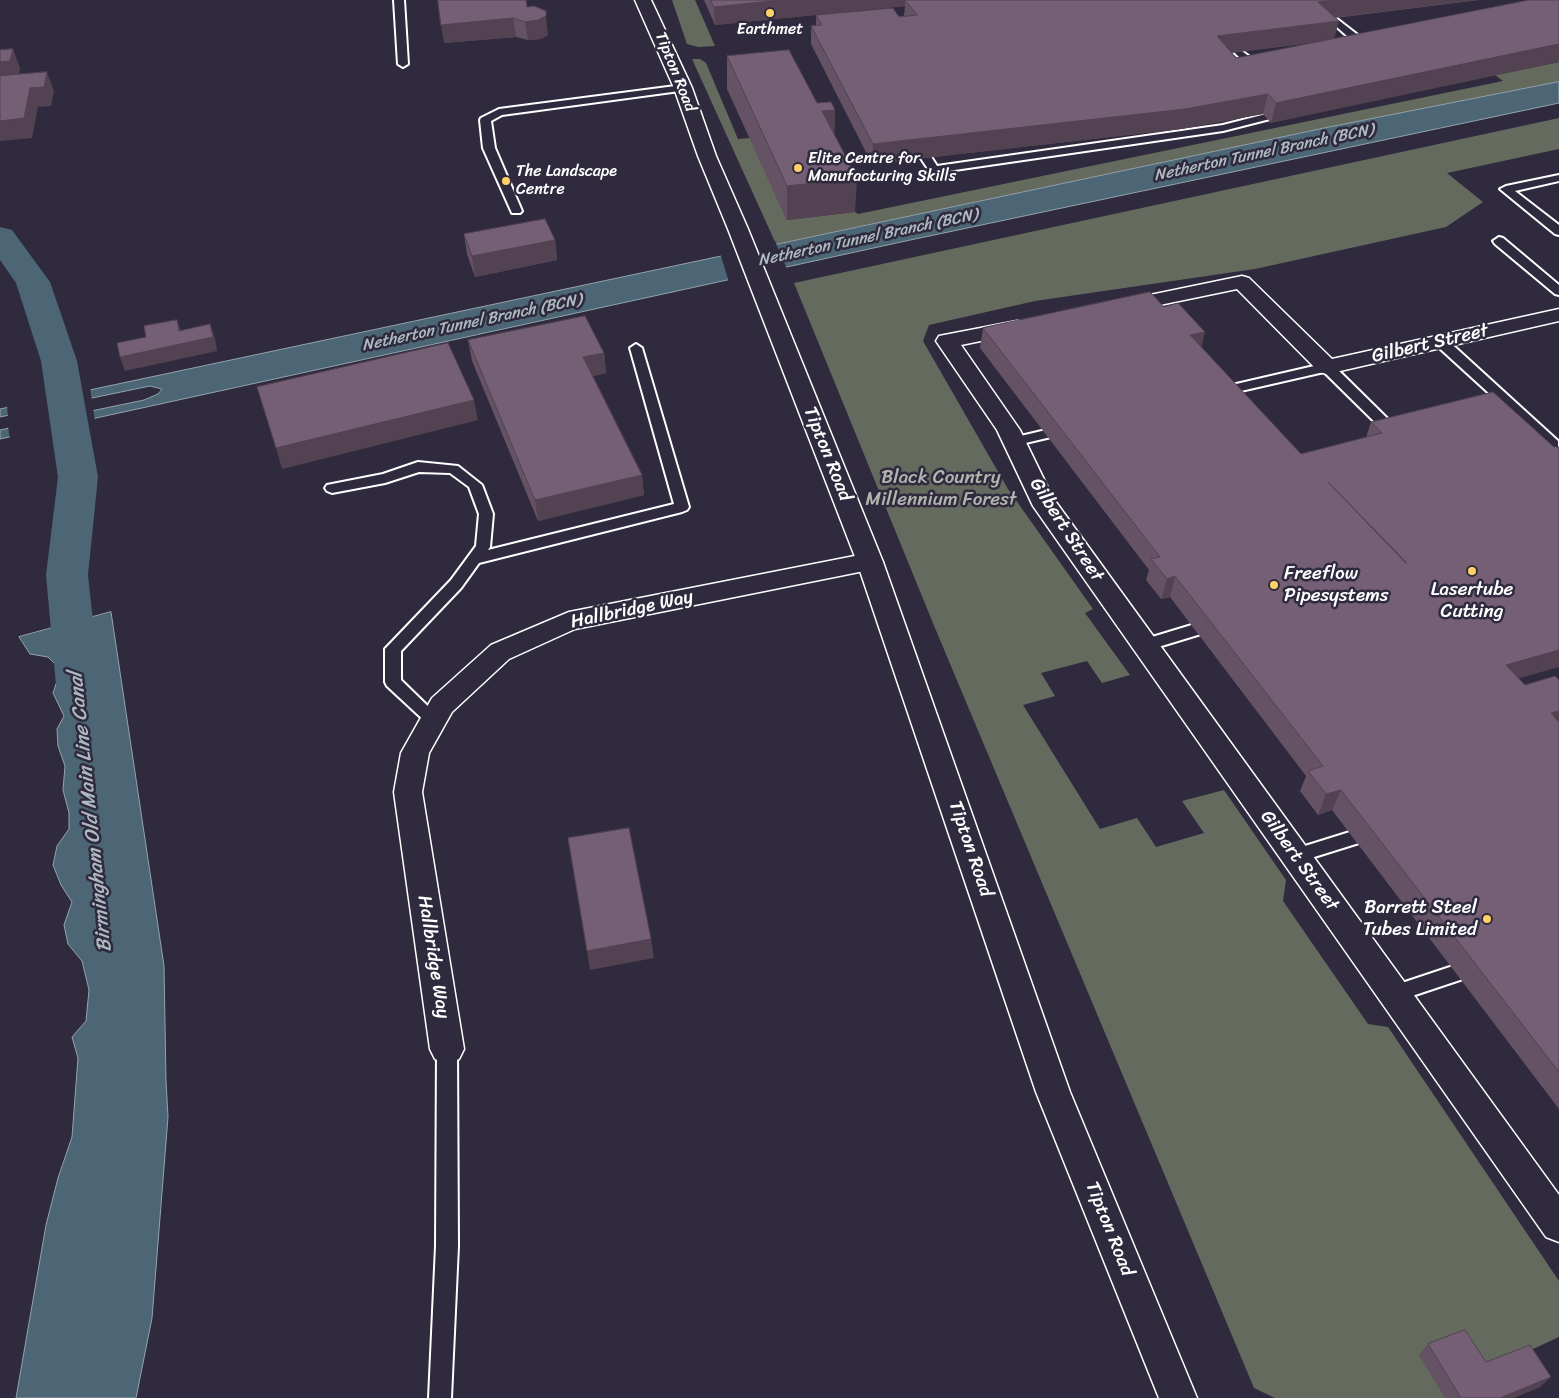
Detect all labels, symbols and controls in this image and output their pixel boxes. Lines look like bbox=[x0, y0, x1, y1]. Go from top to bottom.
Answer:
marker: Earthmet bbox=[764, 7, 776, 19]
place label: Earthmet bbox=[737, 20, 803, 40]
street label: Tipton Road bbox=[650, 29, 700, 115]
water label: Netherton Tunnel Branch (BCN) bbox=[1153, 120, 1375, 186]
place label: Elite Centre for Manufacturing Skills bbox=[808, 149, 956, 187]
place label: The Landscape Centre bbox=[516, 162, 617, 200]
marker: Elite Centre for Manufacturing Skills bbox=[792, 162, 804, 174]
marker: The Landscape Centre bbox=[500, 175, 512, 187]
water label: Netherton Tunnel Branch (BCN) bbox=[757, 205, 979, 271]
water label: Netherton Tunnel Branch (BCN) bbox=[361, 290, 583, 356]
street label: Gilbert Street bbox=[1370, 320, 1490, 368]
street label: Tipton Road bbox=[798, 403, 856, 505]
park label: Black Country Millennium Forest bbox=[866, 467, 1016, 511]
street label: Gilbert Street bbox=[1024, 474, 1108, 586]
place label: Freeflow Pipesystems bbox=[1284, 563, 1389, 607]
marker: Lasertube Cutting bbox=[1466, 565, 1478, 577]
marker: Freeflow Pipesystems bbox=[1268, 579, 1280, 591]
place label: Lasertube Cutting bbox=[1431, 579, 1513, 623]
street label: Hallbridge Way bbox=[569, 586, 695, 634]
water label: Birmingham Old Main Line Canal bbox=[64, 671, 118, 953]
street label: Tipton Road bbox=[943, 798, 997, 900]
street label: Gilbert Street bbox=[1255, 806, 1343, 916]
street label: Hallbridge Way bbox=[412, 894, 454, 1020]
place label: Barrett Steel Tubes Limited bbox=[1363, 897, 1477, 941]
marker: Barrett Steel Tubes Limited bbox=[1481, 913, 1493, 925]
street label: Tipton Road bbox=[1080, 1178, 1138, 1280]

